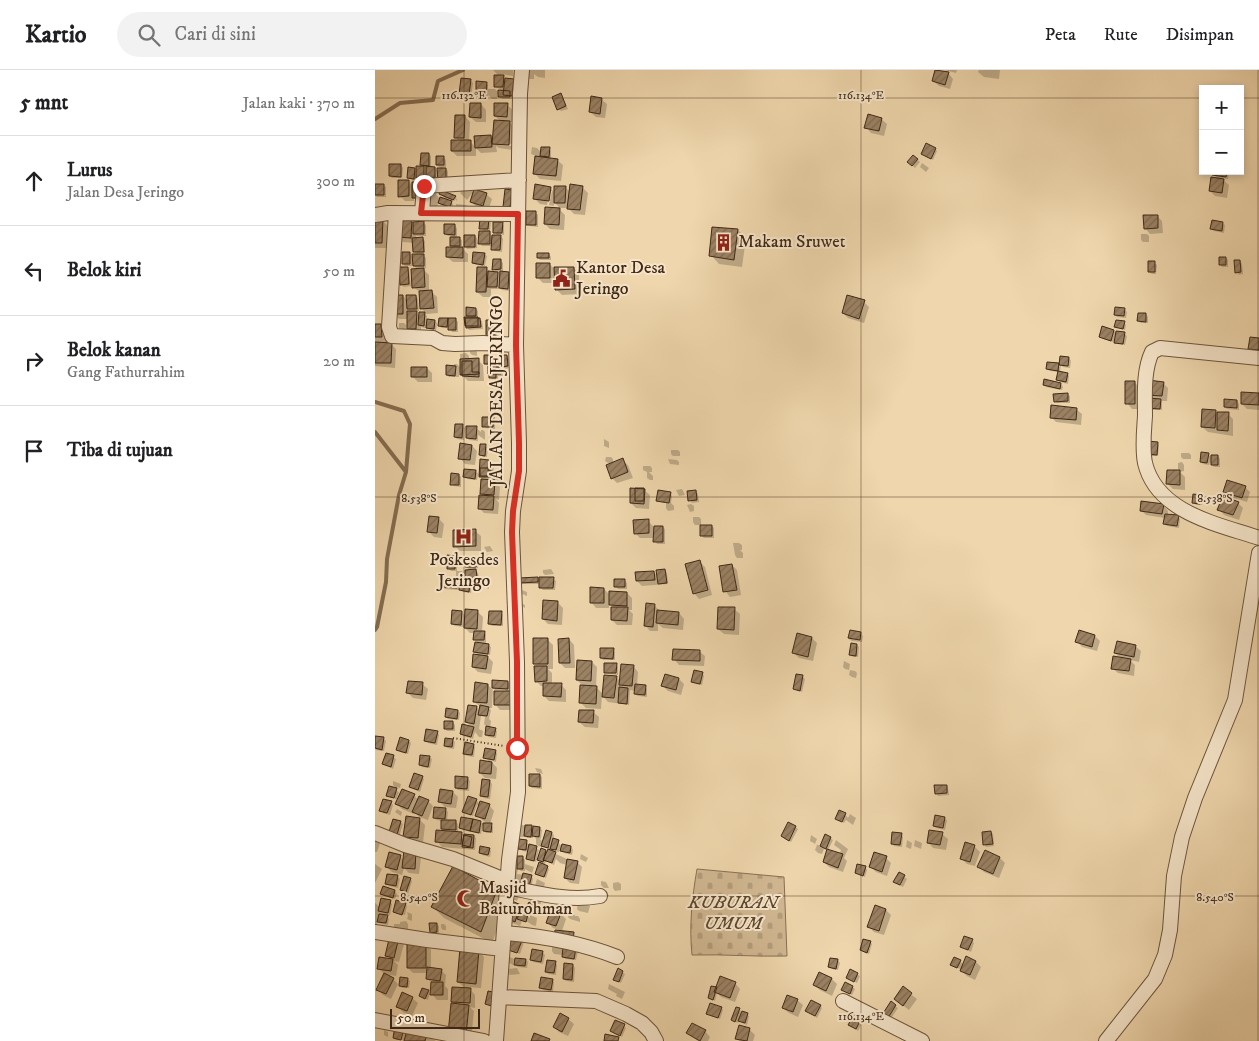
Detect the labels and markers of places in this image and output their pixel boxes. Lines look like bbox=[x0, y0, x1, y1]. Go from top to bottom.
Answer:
place label: Makam Sruwet bbox=[738, 231, 846, 253]
building icon: Makam Sruwet bbox=[714, 232, 734, 252]
place label: Kantor Desa Jeringo bbox=[574, 257, 665, 300]
public building icon: Kantor Desa Jeringo bbox=[552, 268, 572, 288]
hospital icon: Poskesdes Jeringo bbox=[454, 527, 474, 547]
place label: Poskesdes Jeringo bbox=[429, 549, 499, 592]
place label: Masjid Baiturohman bbox=[479, 877, 573, 920]
mosque icon: Masjid Baiturohman bbox=[455, 888, 475, 908]

